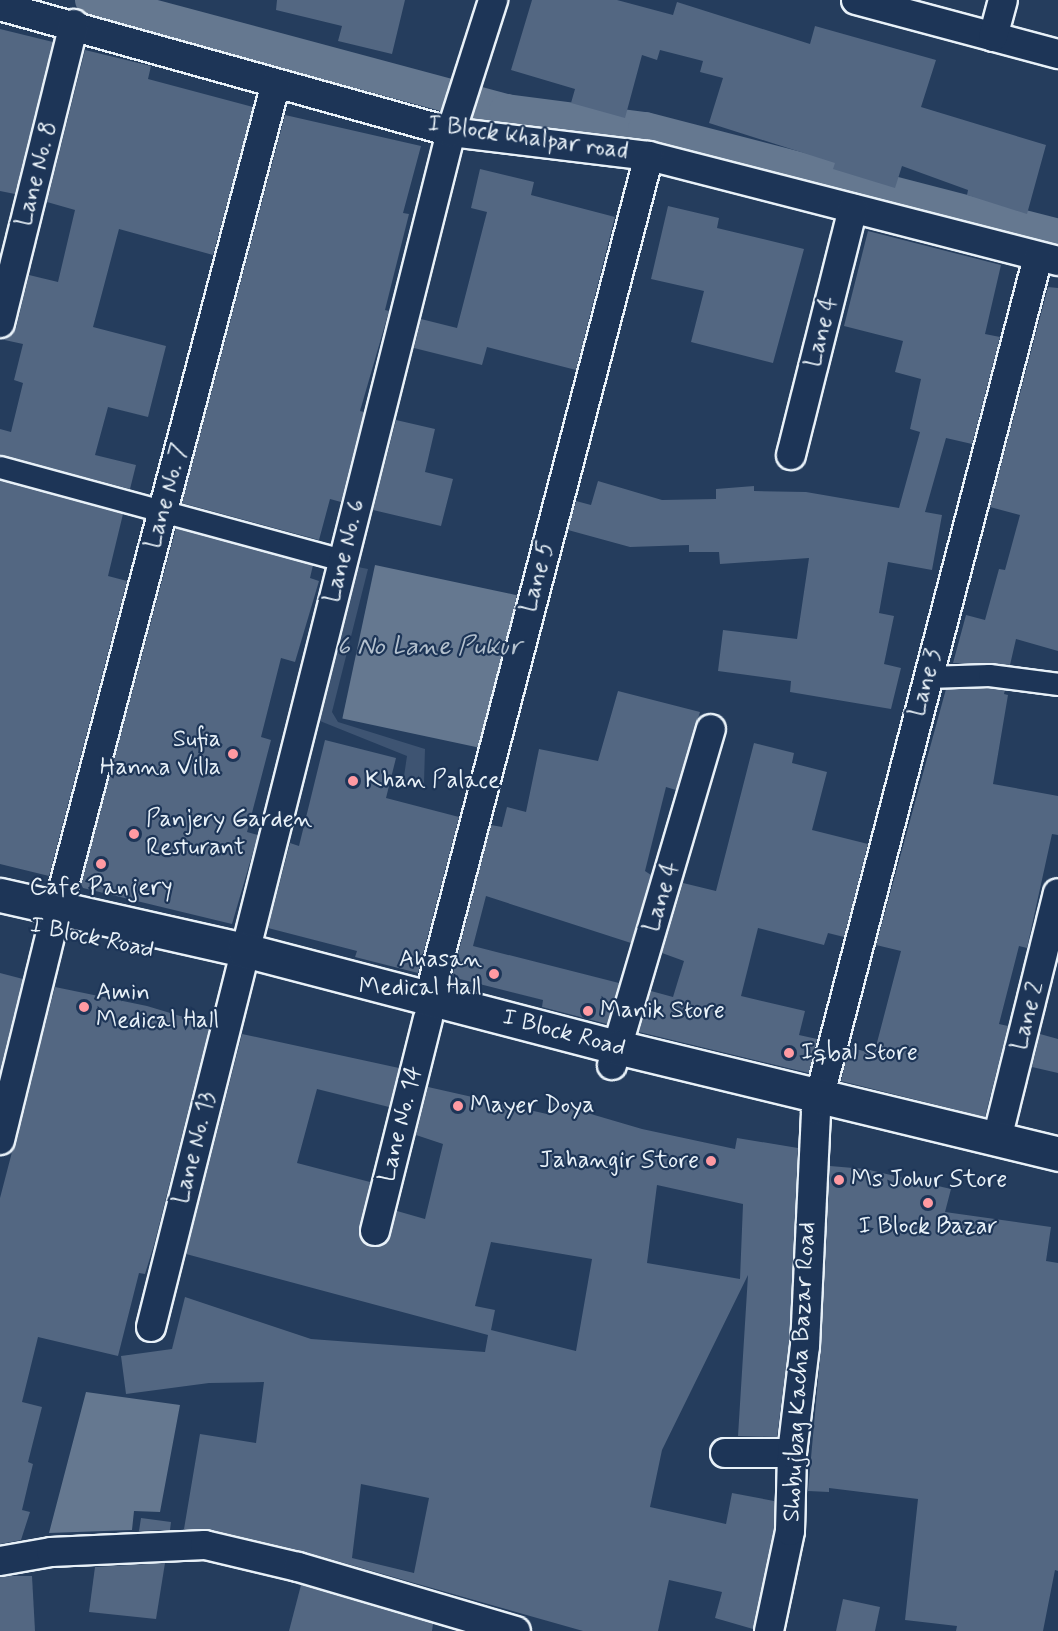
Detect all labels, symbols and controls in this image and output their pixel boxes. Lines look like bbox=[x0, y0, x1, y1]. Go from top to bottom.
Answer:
street label: I Block khalpar road bbox=[427, 110, 629, 166]
street label: Lane No. 8 bbox=[10, 118, 64, 230]
street label: Lane 4 bbox=[799, 294, 845, 370]
street label: Lane No. 7 bbox=[139, 439, 195, 553]
street label: Lane No. 6 bbox=[318, 496, 372, 606]
street label: Lane 5 bbox=[515, 538, 561, 616]
water label: 6 No Lane Pukur bbox=[338, 632, 520, 664]
street label: Lane 3 bbox=[903, 646, 949, 720]
place label: Sufia Hanna Villa bbox=[100, 726, 221, 782]
marker: Sufia Hanna Villa bbox=[226, 747, 240, 761]
place label: Khan Palace bbox=[365, 767, 496, 795]
marker: Khan Palace bbox=[346, 774, 360, 788]
place label: Panjery Garden Resturant bbox=[146, 806, 304, 862]
marker: Panjery Garden Resturant bbox=[127, 827, 141, 841]
marker: Cafe Panjery bbox=[94, 857, 108, 871]
street label: Lane 4 bbox=[638, 858, 686, 936]
place label: Cafe Panjery bbox=[33, 874, 169, 902]
street label: I Block Road bbox=[27, 911, 157, 965]
place label: Ahasan Medical Hall bbox=[357, 946, 482, 1002]
marker: Ahasan Medical Hall bbox=[487, 967, 501, 981]
place label: Amin Medical Hall bbox=[96, 979, 221, 1035]
street label: Lane 2 bbox=[1006, 979, 1050, 1053]
place label: Manik Store bbox=[600, 997, 725, 1025]
marker: Amin Medical Hall bbox=[77, 1000, 91, 1014]
street label: I Block Road bbox=[499, 1003, 629, 1063]
marker: Manik Store bbox=[581, 1004, 595, 1018]
place label: Iqbal Store bbox=[801, 1039, 918, 1067]
marker: Iqbal Store bbox=[782, 1046, 796, 1060]
street label: Lane No. 14 bbox=[372, 1062, 430, 1186]
street label: Lane No. 13 bbox=[167, 1088, 223, 1208]
place label: Mayer Doya bbox=[470, 1092, 595, 1120]
marker: Mayer Doya bbox=[451, 1099, 465, 1113]
place label: Jahangir Store bbox=[543, 1147, 699, 1175]
marker: Jahangir Store bbox=[704, 1154, 718, 1168]
place label: Ms Johur Store bbox=[851, 1166, 1005, 1194]
marker: Ms Johur Store bbox=[832, 1173, 846, 1187]
marker: I Block Bazar bbox=[921, 1196, 935, 1210]
place label: I Block Bazar bbox=[857, 1213, 999, 1241]
street label: Shobujbag Kacha Bazar Road bbox=[778, 1223, 822, 1521]

